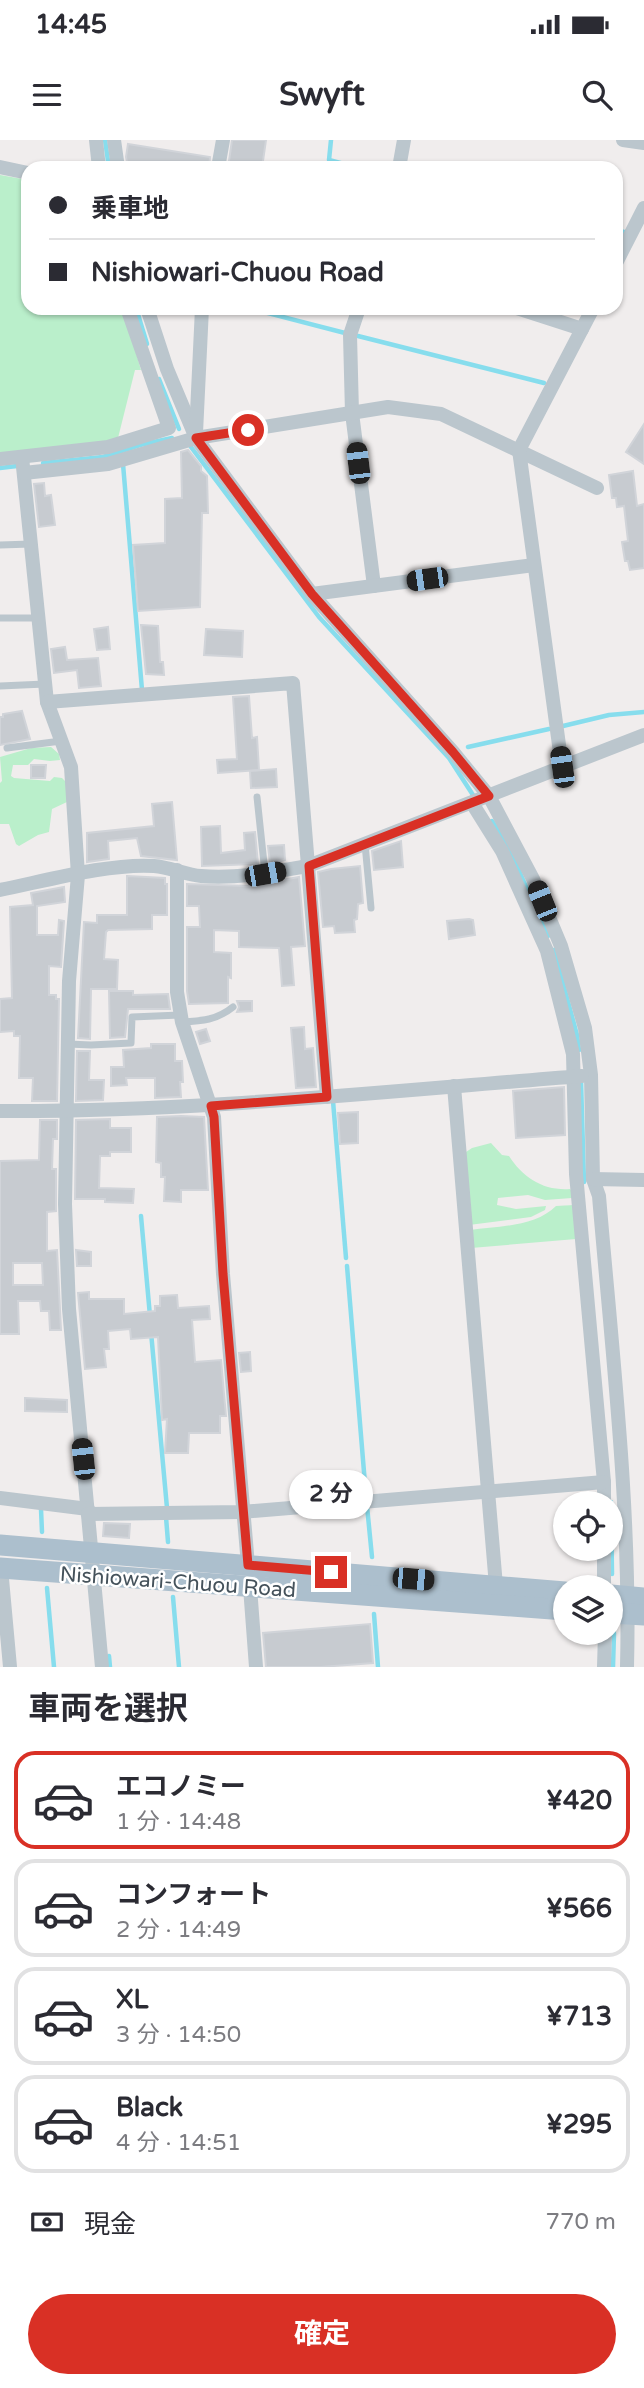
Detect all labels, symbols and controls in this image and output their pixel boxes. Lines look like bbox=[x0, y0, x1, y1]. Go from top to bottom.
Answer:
text: 14:45 bbox=[35, 9, 107, 40]
icon: menu bbox=[28, 76, 66, 114]
text: Swyft bbox=[279, 76, 365, 114]
icon: search bbox=[578, 76, 616, 114]
text: 乗車地 bbox=[91, 193, 169, 224]
text: Nishiowari-Chuou Road bbox=[91, 257, 384, 288]
route start bbox=[232, 414, 264, 446]
car bbox=[346, 441, 371, 485]
car bbox=[405, 566, 450, 592]
car bbox=[549, 745, 576, 789]
car bbox=[243, 860, 288, 888]
car bbox=[525, 878, 560, 924]
car bbox=[71, 1437, 96, 1481]
callout: 2 分 bbox=[289, 1470, 373, 1520]
text: 2 分 bbox=[309, 1480, 353, 1508]
map controls bbox=[553, 1491, 623, 1645]
button: locate bbox=[553, 1491, 623, 1561]
route end bbox=[315, 1556, 347, 1588]
street label: Nishiowari-Chuou Road bbox=[59, 1562, 297, 1603]
car bbox=[392, 1567, 435, 1591]
button: layers bbox=[553, 1575, 623, 1645]
text: 車両を選択 bbox=[28, 1690, 188, 1728]
icon: car bbox=[32, 1769, 95, 1832]
text: エコノミー bbox=[116, 1771, 246, 1802]
text: ¥420 bbox=[546, 1785, 612, 1816]
text: 1 分 · 14:48 bbox=[116, 1808, 241, 1836]
icon: car bbox=[32, 1877, 95, 1940]
text: コンフォート bbox=[116, 1879, 271, 1910]
text: ¥566 bbox=[546, 1893, 612, 1924]
text: 2 分 · 14:49 bbox=[116, 1916, 241, 1944]
text: XL bbox=[116, 1984, 148, 2015]
icon: car bbox=[32, 1985, 95, 2048]
text: ¥713 bbox=[546, 2001, 612, 2032]
text: 3 分 · 14:50 bbox=[116, 2021, 241, 2049]
text: Black bbox=[116, 2092, 183, 2123]
icon: car bbox=[32, 2093, 95, 2156]
text: ¥295 bbox=[546, 2109, 612, 2140]
text: 4 分 · 14:51 bbox=[116, 2129, 241, 2157]
icon: cash bbox=[28, 2203, 66, 2241]
text: 770 m bbox=[546, 2208, 616, 2236]
text: 現金 bbox=[84, 2209, 136, 2240]
button: 確定 bbox=[28, 2294, 616, 2374]

